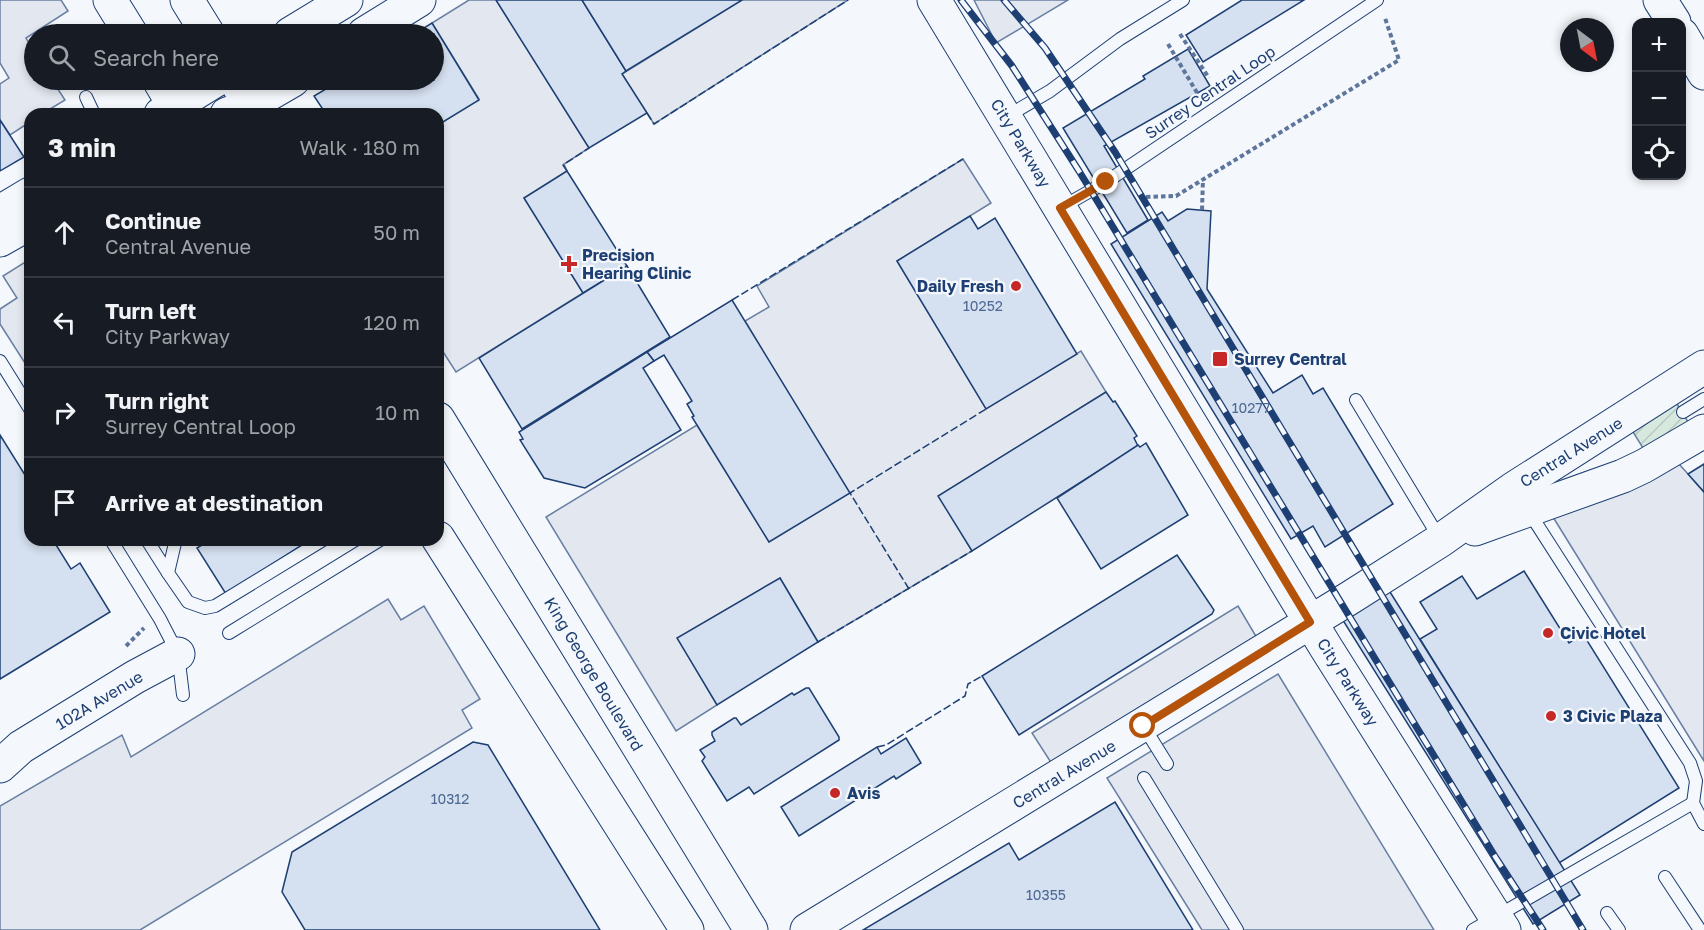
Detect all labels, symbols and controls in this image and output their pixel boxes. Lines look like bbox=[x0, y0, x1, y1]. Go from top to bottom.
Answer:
north arrow bbox=[1560, 18, 1614, 72]
map controls bbox=[1632, 18, 1686, 180]
button: + bbox=[1632, 18, 1686, 72]
search box bbox=[24, 24, 444, 90]
icon: search bbox=[45, 41, 78, 74]
street label: Surrey Central Loop bbox=[1141, 41, 1279, 143]
text: Search here bbox=[93, 44, 219, 71]
button: − bbox=[1632, 72, 1686, 126]
street label: City Parkway bbox=[987, 95, 1055, 191]
button: locate bbox=[1632, 126, 1686, 180]
text: 3 min bbox=[48, 132, 116, 163]
text: Walk · 180 m bbox=[300, 135, 420, 159]
route end bbox=[1092, 168, 1118, 194]
text: Continue bbox=[105, 207, 201, 234]
icon: ahead bbox=[48, 216, 81, 249]
text: 50 m bbox=[373, 220, 420, 244]
text: Central Avenue bbox=[105, 234, 251, 258]
place label: Precision Hearing Clinic bbox=[582, 245, 691, 283]
marker: Precision Hearing Clinic bbox=[560, 255, 578, 273]
place label: Daily Fresh bbox=[917, 276, 1004, 296]
marker: Daily Fresh bbox=[1009, 279, 1023, 293]
text: Turn left bbox=[105, 297, 196, 324]
house number: 10252 bbox=[963, 297, 1003, 314]
icon: left bbox=[48, 306, 81, 339]
text: 120 m bbox=[364, 310, 420, 334]
text: City Parkway bbox=[105, 324, 230, 348]
place label: Surrey Central bbox=[1234, 349, 1347, 369]
marker: Surrey Central bbox=[1211, 350, 1229, 368]
text: Turn right bbox=[105, 387, 209, 414]
icon: right bbox=[48, 396, 81, 429]
house number: 10277 bbox=[1232, 399, 1270, 416]
text: 10 m bbox=[375, 400, 420, 424]
street label: Central Avenue bbox=[1516, 413, 1626, 491]
text: Surrey Central Loop bbox=[105, 414, 296, 438]
icon: arrive bbox=[48, 486, 81, 519]
text: Arrive at destination bbox=[105, 489, 323, 516]
street label: King George Boulevard bbox=[540, 594, 648, 754]
place label: Civic Hotel bbox=[1560, 623, 1646, 643]
marker: Civic Hotel bbox=[1541, 626, 1555, 640]
street label: City Parkway bbox=[1313, 634, 1383, 730]
street label: 102A Avenue bbox=[52, 666, 146, 734]
place label: 3 Civic Plaza bbox=[1563, 706, 1663, 726]
marker: 3 Civic Plaza bbox=[1544, 709, 1558, 723]
route start bbox=[1129, 712, 1155, 738]
street label: Central Avenue bbox=[1009, 735, 1119, 813]
place label: Avis bbox=[847, 783, 880, 803]
marker: Avis bbox=[828, 786, 842, 800]
house number: 10312 bbox=[431, 790, 469, 807]
house number: 10355 bbox=[1026, 886, 1066, 903]

